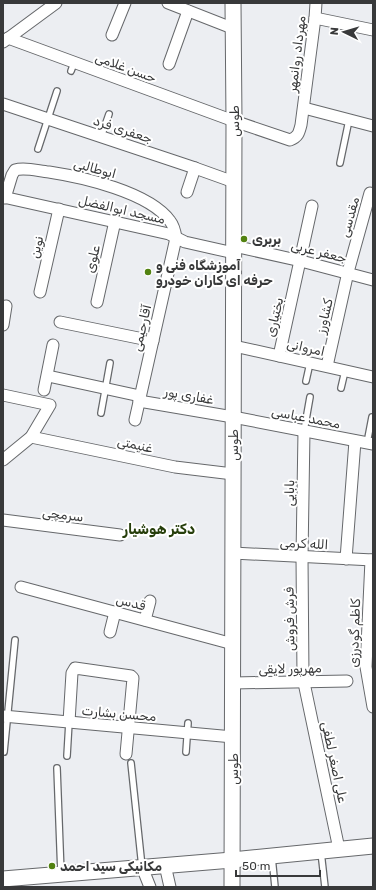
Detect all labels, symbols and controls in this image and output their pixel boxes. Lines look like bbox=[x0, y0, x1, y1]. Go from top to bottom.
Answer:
north arrow bbox=[324, 12, 364, 52]
street label: مهرداد روانمهر bbox=[284, 15, 310, 94]
text: N bbox=[328, 27, 341, 36]
street label: حسن غلامی bbox=[93, 50, 158, 86]
street label: طوس bbox=[227, 105, 243, 137]
street label: جعفری فرد bbox=[91, 113, 154, 147]
street label: ابوطالبی bbox=[72, 156, 118, 182]
street label: مسجد ابوالفضل bbox=[77, 192, 167, 228]
street label: مقدسی bbox=[337, 195, 363, 239]
place label: بربری bbox=[252, 232, 282, 247]
street label: نوین bbox=[27, 234, 47, 260]
marker: بربری bbox=[239, 234, 249, 244]
street label: جعفر عربی bbox=[289, 237, 348, 267]
street label: علوی bbox=[82, 244, 104, 275]
place label: آموزشگاه فنی و حرفه ای کاران خودرو bbox=[156, 258, 273, 289]
marker: آموزشگاه فنی و حرفه ای کاران خودرو bbox=[143, 267, 153, 277]
street label: بختیاری bbox=[263, 296, 287, 339]
street label: کشاورز bbox=[313, 297, 337, 336]
street label: آقارحیمی bbox=[129, 303, 155, 353]
street label: امروانی bbox=[285, 336, 326, 360]
street label: غفاری پور bbox=[162, 384, 215, 408]
street label: محمد عباسی bbox=[270, 403, 342, 433]
street label: طوس bbox=[226, 429, 242, 461]
street label: غنیمتی bbox=[116, 433, 154, 457]
street label: بابایی bbox=[282, 480, 298, 507]
street label: سرمچی bbox=[41, 505, 84, 525]
district label: دکتر هوشیار bbox=[122, 521, 195, 538]
street label: الله کرمی bbox=[279, 535, 329, 553]
street label: فرش فروش bbox=[281, 587, 299, 651]
street label: قدس bbox=[114, 591, 147, 615]
street label: کاظم گودرزی bbox=[346, 598, 364, 668]
street label: مهرپور لایقی bbox=[258, 660, 322, 678]
street label: محسن بشارت bbox=[81, 703, 157, 725]
street label: علی‌ اصغر لطفی bbox=[318, 720, 350, 804]
street label: طوس bbox=[226, 753, 242, 785]
scale bar bbox=[236, 852, 320, 878]
place label: مکانیکی سید احمد bbox=[60, 859, 162, 875]
text: 50 m bbox=[242, 859, 270, 873]
marker: مکانیکی سید احمد bbox=[47, 861, 57, 871]

